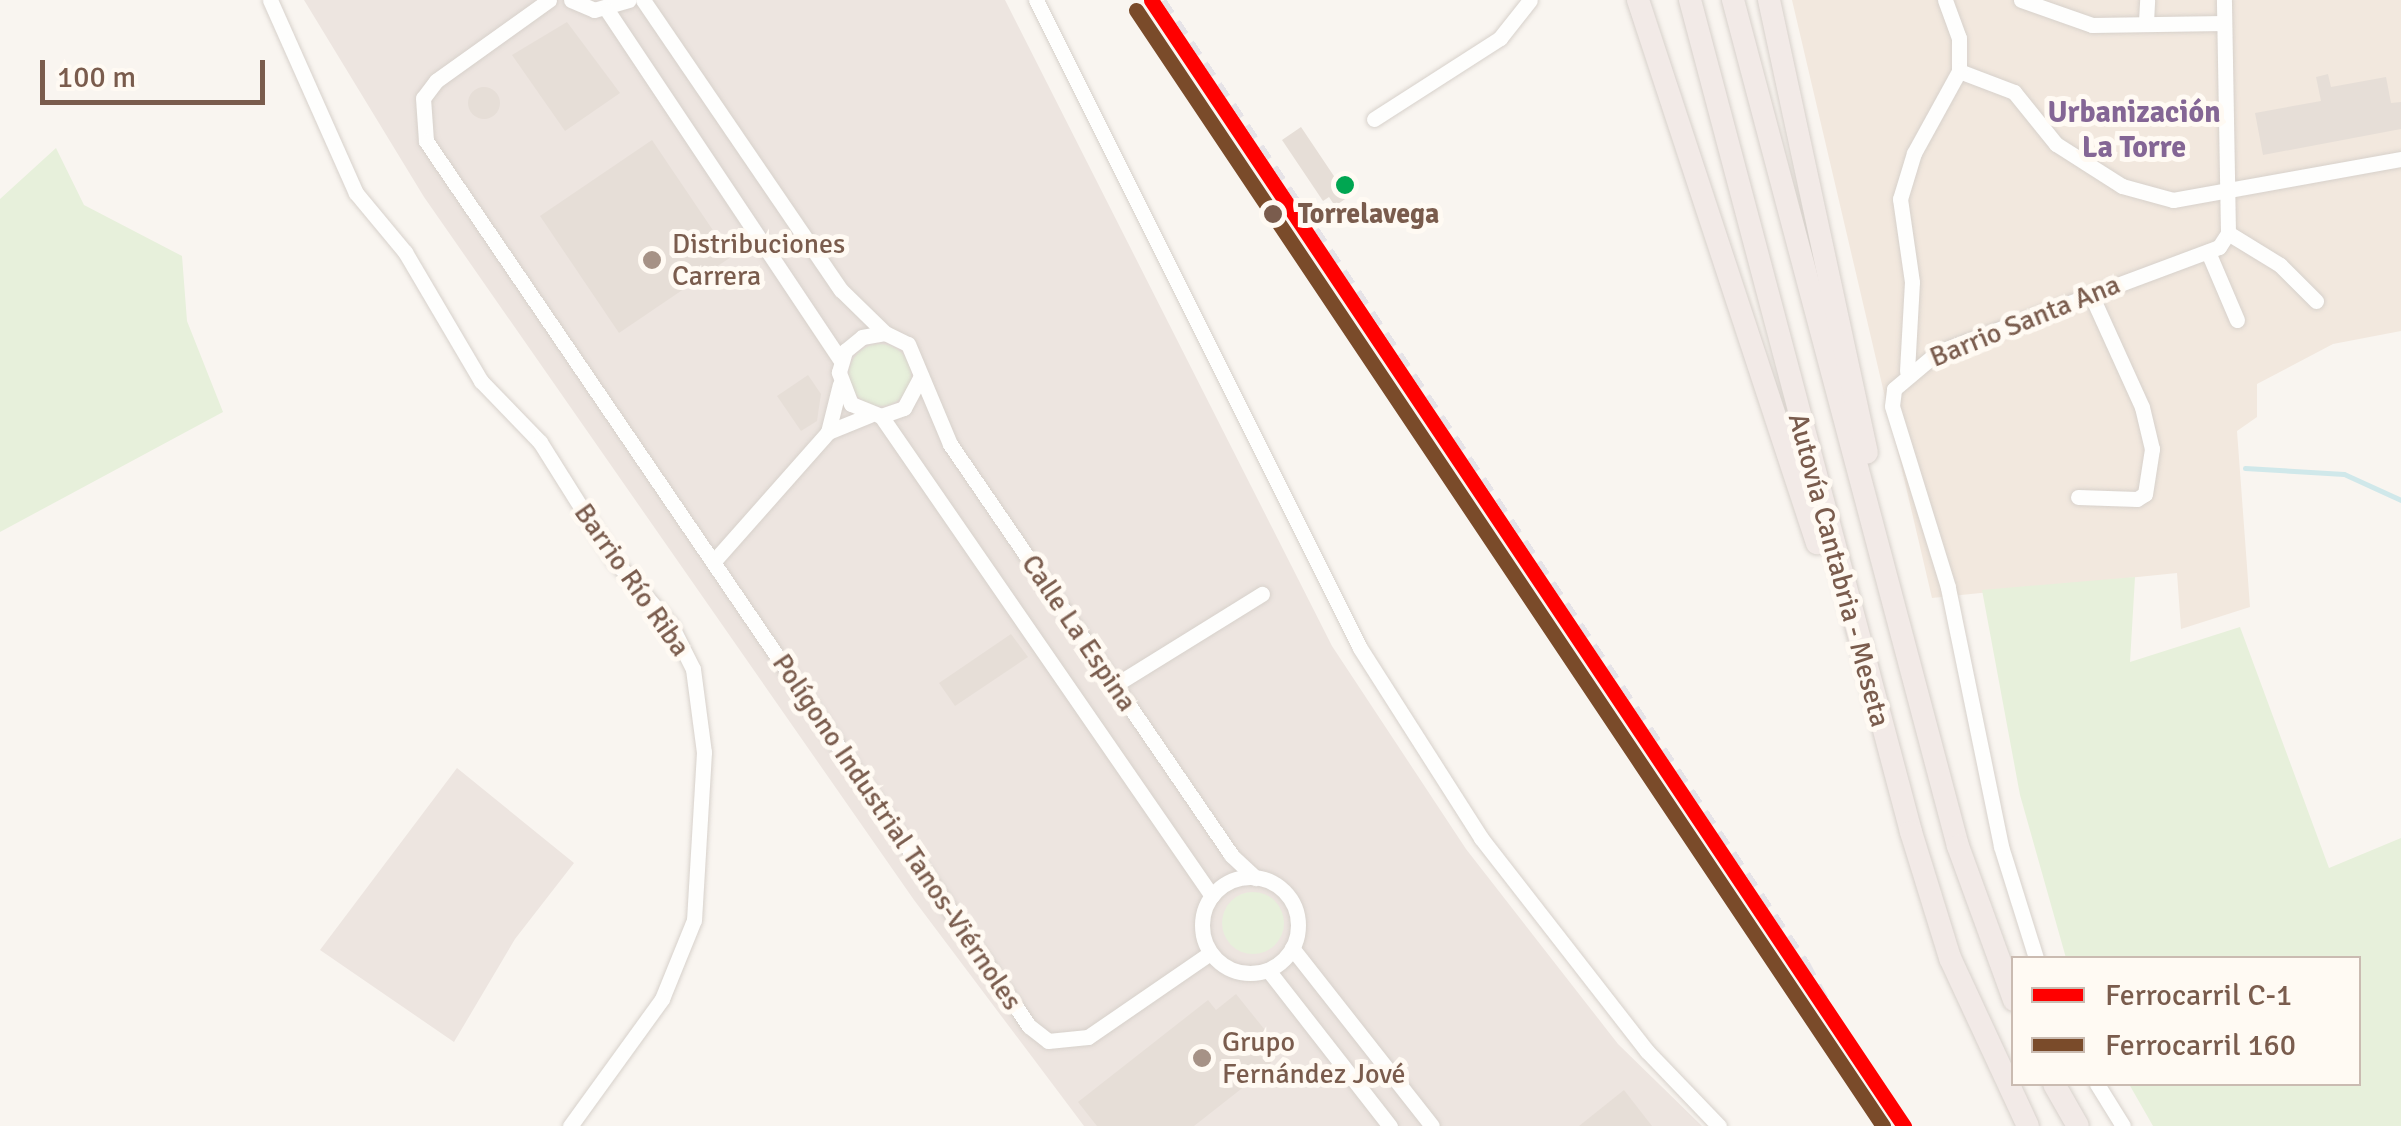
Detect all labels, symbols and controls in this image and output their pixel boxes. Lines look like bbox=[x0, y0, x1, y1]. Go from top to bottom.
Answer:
scale bar bbox=[45, 40, 270, 102]
text: 100 m bbox=[57, 59, 136, 96]
district label: Urbanización La Torre bbox=[2047, 95, 2221, 166]
unlabelled marker bbox=[1335, 175, 1355, 195]
place label: Torrelavega bbox=[1298, 197, 1439, 231]
marker: Torrelavega bbox=[1257, 198, 1289, 230]
place label: Distribuciones Carrera bbox=[672, 227, 845, 293]
marker: Distribuciones Carrera bbox=[641, 249, 663, 271]
street label: Barrio Santa Ana bbox=[1925, 268, 2125, 374]
street label: Autovía Cantabria - Meseta bbox=[1781, 410, 1897, 730]
street label: Barrio Río Riba bbox=[567, 497, 697, 663]
street label: Calle La Espina bbox=[1014, 548, 1144, 718]
street label: Polígono Industrial Tanos-Viérnoles bbox=[765, 648, 1029, 1016]
legend bbox=[2011, 956, 2361, 1086]
text: Ferrocarril C-1 bbox=[2105, 977, 2292, 1014]
place label: Grupo Fernández Jové bbox=[1222, 1025, 1406, 1091]
text: Ferrocarril 160 bbox=[2105, 1027, 2296, 1064]
marker: Grupo Fernández Jové bbox=[1191, 1047, 1213, 1069]

